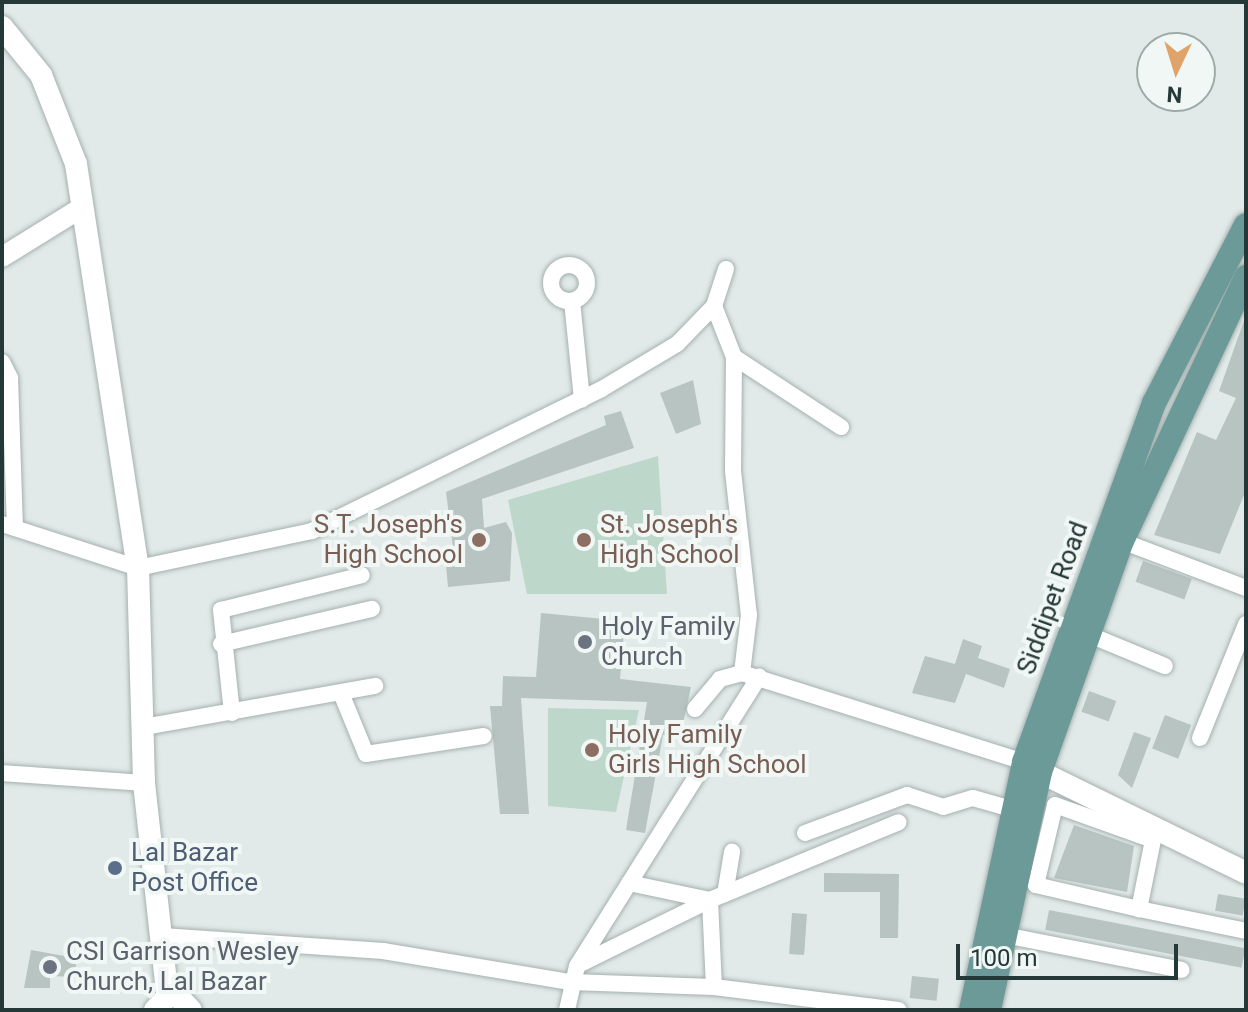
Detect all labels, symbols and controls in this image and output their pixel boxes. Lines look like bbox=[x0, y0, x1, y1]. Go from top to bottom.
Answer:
north arrow bbox=[1136, 32, 1216, 112]
text: N bbox=[1166, 81, 1183, 107]
place label: S.T. Joseph's High School bbox=[314, 509, 463, 570]
place label: St. Joseph's High School bbox=[600, 509, 740, 570]
street label: Siddipet Road bbox=[1011, 517, 1095, 679]
marker: S.T. Joseph's High School bbox=[470, 531, 488, 549]
marker: St. Joseph's High School bbox=[575, 531, 593, 549]
place label: Holy Family Church bbox=[601, 611, 735, 672]
marker: Holy Family Church bbox=[576, 633, 594, 651]
place label: Holy Family Girls High School bbox=[608, 719, 807, 780]
marker: Holy Family Girls High School bbox=[583, 741, 601, 759]
place label: Lal Bazar Post Office bbox=[131, 837, 258, 898]
marker: Lal Bazar Post Office bbox=[106, 859, 124, 877]
scale bar bbox=[960, 928, 1182, 978]
place label: CSI Garrison Wesley Church, Lal Bazar bbox=[66, 936, 299, 998]
text: 100 m bbox=[970, 944, 1037, 972]
marker: CSI Garrison Wesley Church, Lal Bazar bbox=[41, 958, 59, 976]

